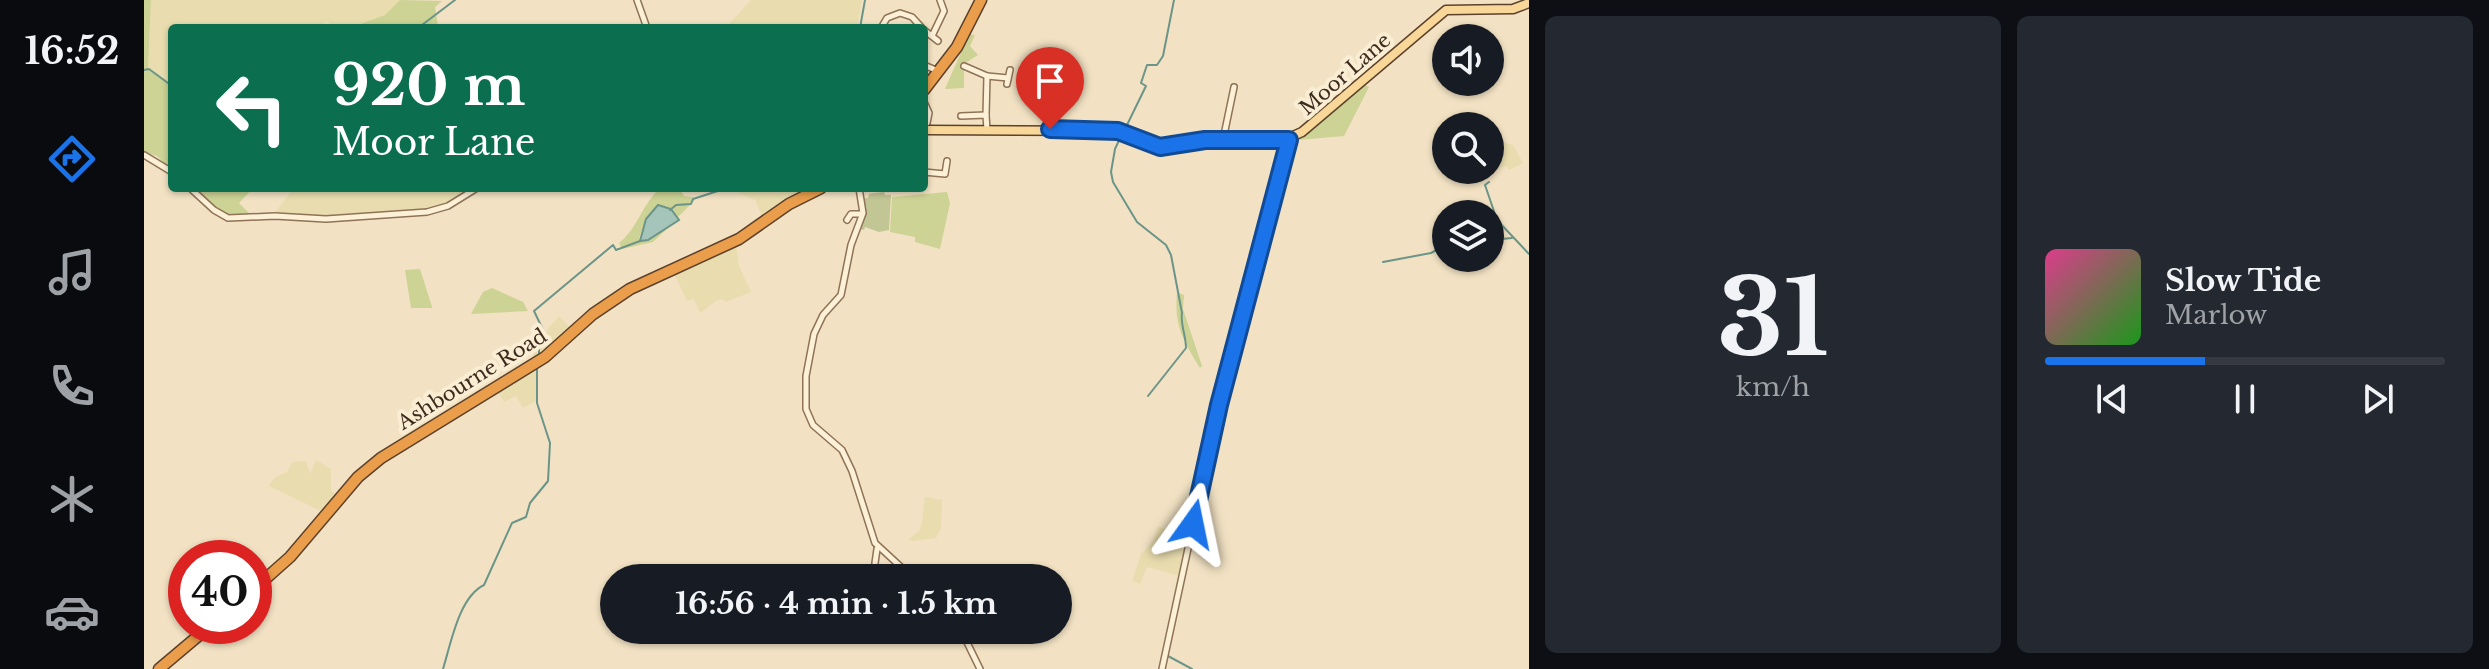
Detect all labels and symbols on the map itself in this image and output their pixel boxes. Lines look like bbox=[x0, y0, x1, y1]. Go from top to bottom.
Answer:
street label: Moor Lane bbox=[1294, 28, 1396, 120]
pin bbox=[1016, 47, 1084, 129]
street label: Ashbourne Road bbox=[392, 323, 551, 435]
position arrow bbox=[1151, 482, 1235, 566]
speed limit sign: 40 bbox=[168, 540, 272, 644]

